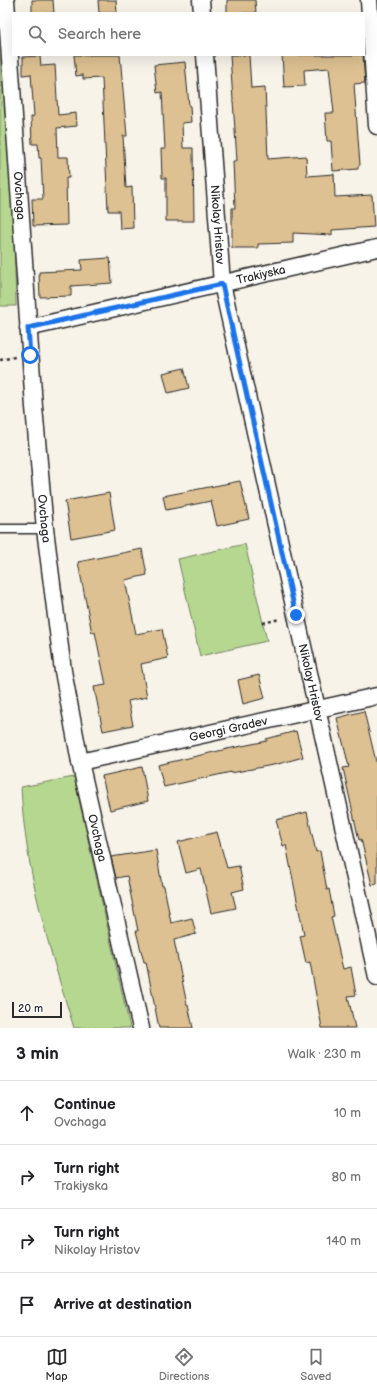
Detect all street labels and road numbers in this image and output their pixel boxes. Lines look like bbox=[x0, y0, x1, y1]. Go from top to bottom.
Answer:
street label: Ovchaga bbox=[10, 171, 28, 220]
street label: Nikolay Hristov bbox=[207, 184, 228, 265]
street label: Trakiyska bbox=[235, 262, 287, 288]
street label: Ovchaga bbox=[34, 494, 54, 544]
street label: Nikolay Hristov bbox=[295, 642, 327, 723]
street label: Georgi Gradev bbox=[188, 713, 269, 745]
street label: Ovchaga bbox=[84, 813, 110, 863]

